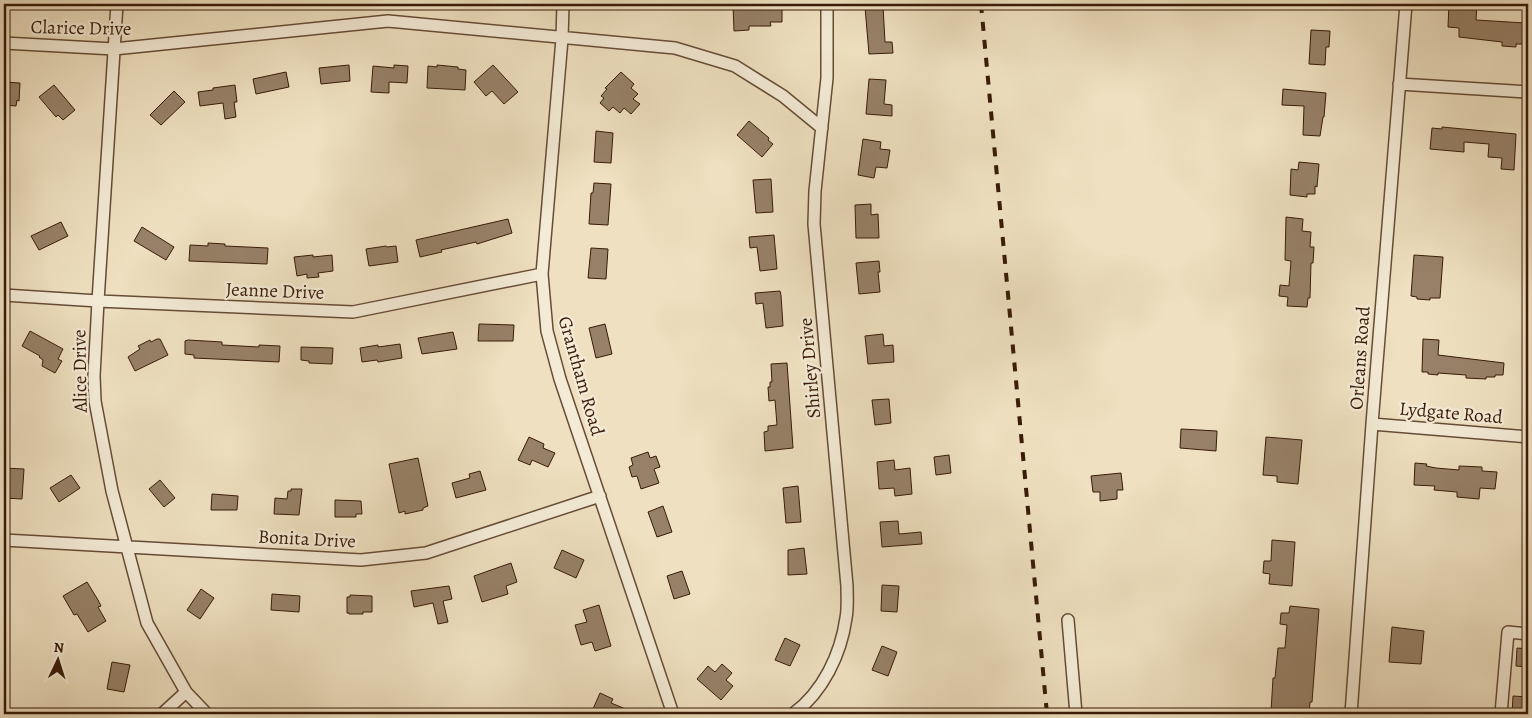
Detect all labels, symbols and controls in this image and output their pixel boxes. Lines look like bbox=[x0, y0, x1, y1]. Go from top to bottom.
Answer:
street label: Clarice Drive bbox=[30, 14, 132, 42]
street label: Jeanne Drive bbox=[225, 276, 325, 306]
street label: Orleans Road bbox=[1343, 305, 1377, 411]
street label: Grantham Road bbox=[552, 313, 611, 439]
street label: Shirley Drive bbox=[793, 317, 827, 419]
street label: Alice Drive bbox=[66, 329, 94, 414]
street label: Lydgate Road bbox=[1398, 396, 1505, 431]
street label: Bonita Drive bbox=[257, 523, 357, 555]
north arrow bbox=[32, 636, 82, 686]
text: N bbox=[53, 638, 65, 657]

